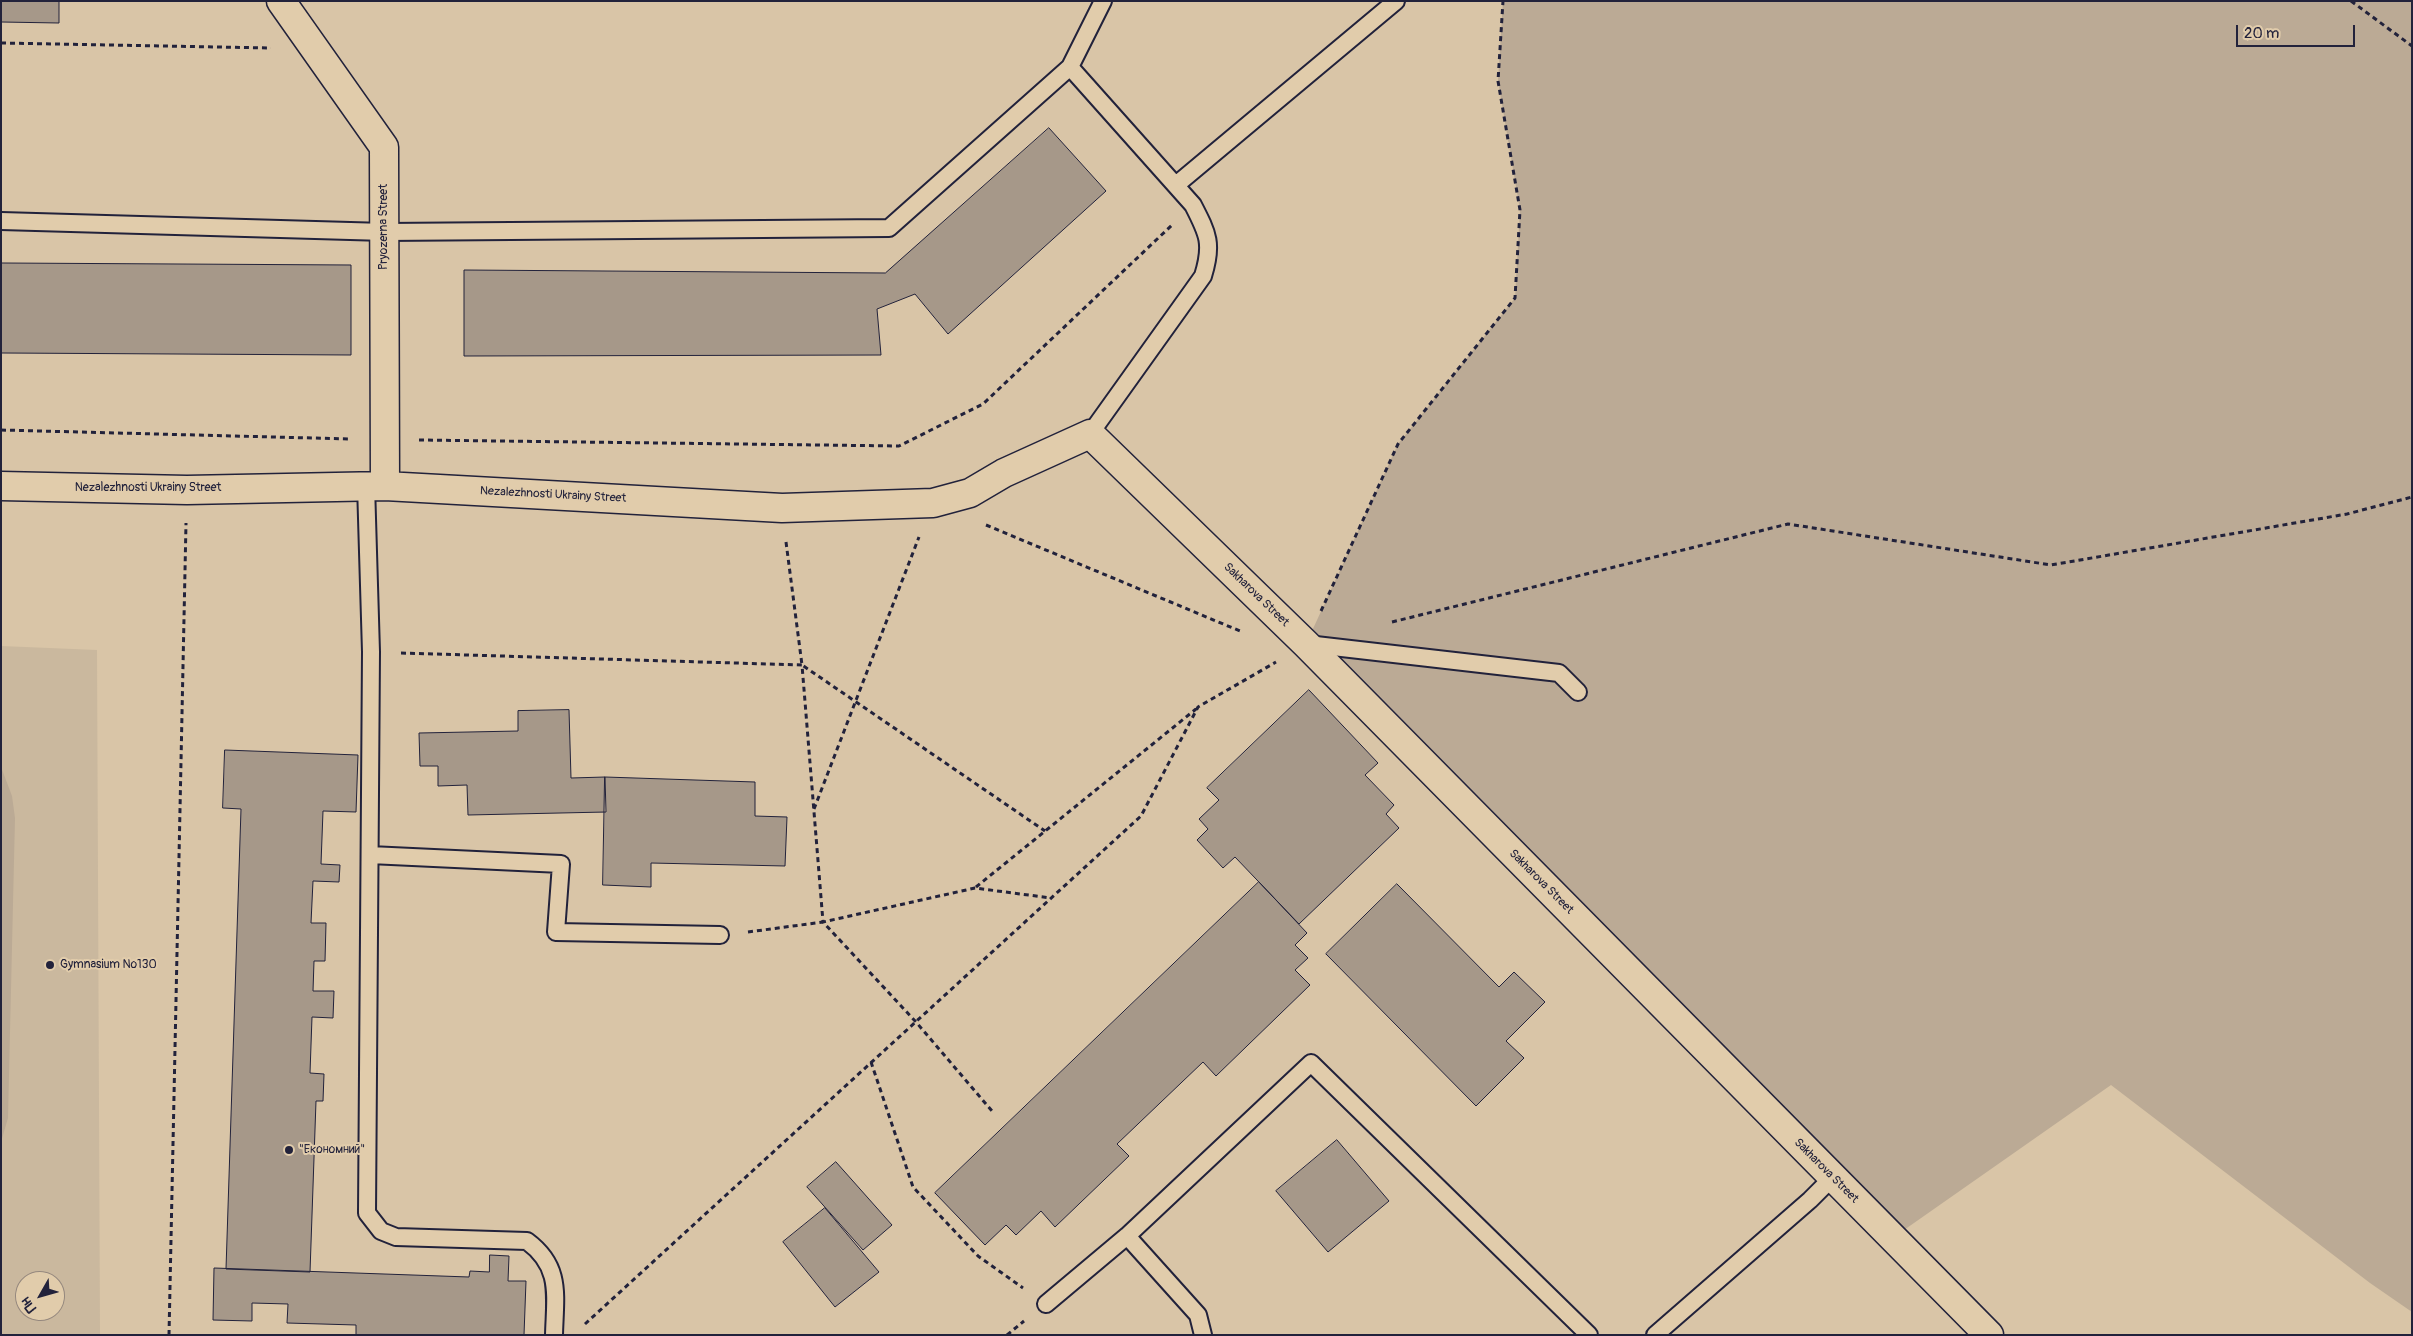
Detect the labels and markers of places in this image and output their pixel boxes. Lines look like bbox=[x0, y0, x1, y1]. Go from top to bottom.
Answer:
place label: Gymnasium №130 bbox=[60, 958, 157, 972]
marker: Gymnasium №130 bbox=[44, 959, 56, 971]
place label: "Економний" bbox=[299, 1143, 365, 1157]
marker: "Економний" bbox=[283, 1144, 295, 1156]

